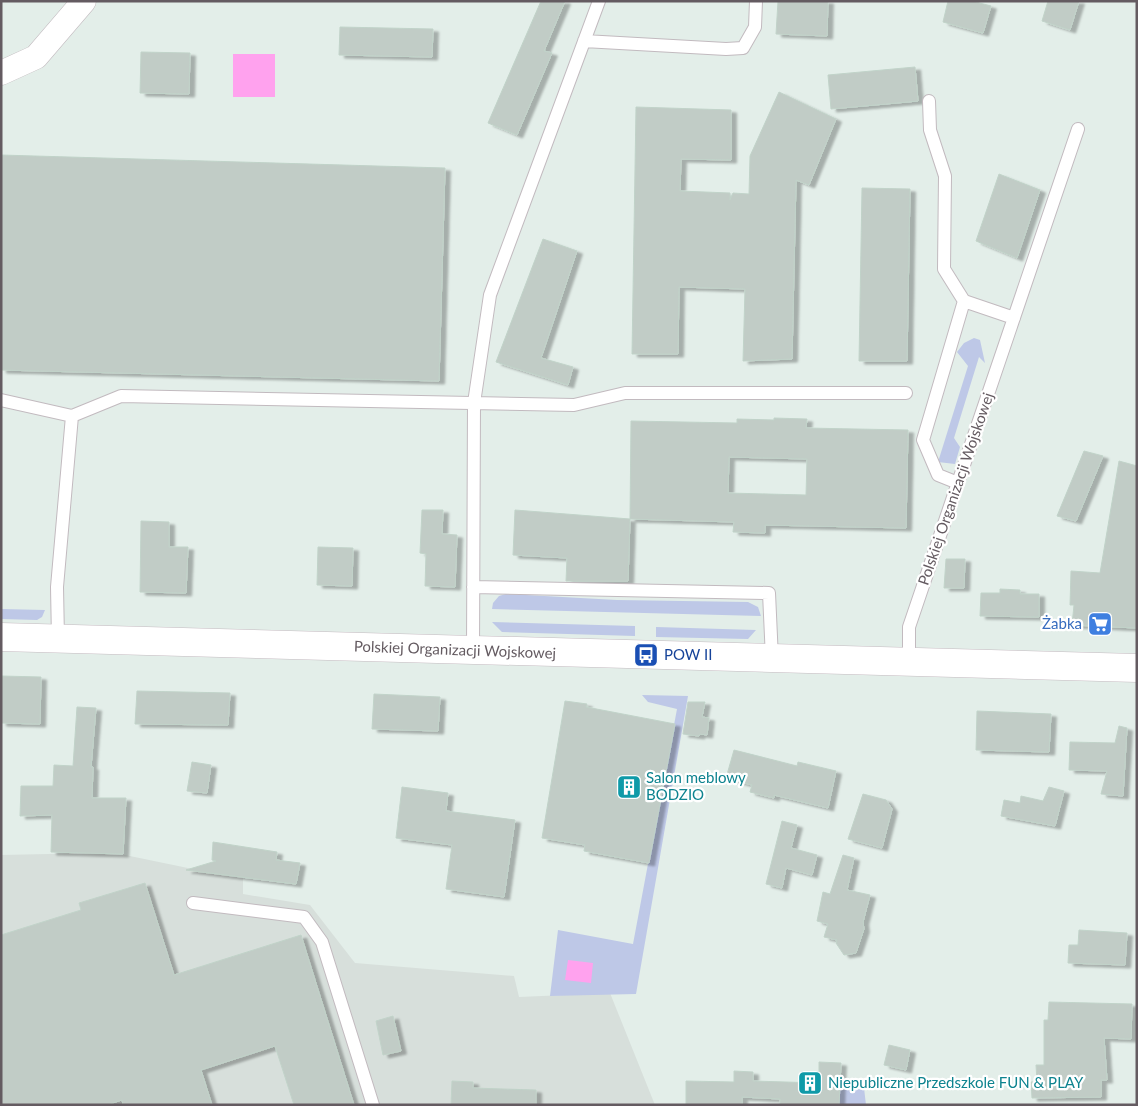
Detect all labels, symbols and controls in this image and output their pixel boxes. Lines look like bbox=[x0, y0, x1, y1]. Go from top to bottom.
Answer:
street label: Polskiej Organizacji Wojskowej bbox=[914, 390, 997, 587]
supermarket icon: Żabka bbox=[1087, 611, 1113, 637]
place label: Żabka bbox=[1042, 614, 1082, 632]
street label: Polskiej Organizacji Wojskowej bbox=[354, 636, 556, 662]
bus stop icon: POW II bbox=[633, 642, 659, 668]
place label: POW II bbox=[664, 645, 712, 663]
place label: Salon meblowy BODZIO bbox=[646, 768, 746, 803]
building icon: Salon meblowy BODZIO bbox=[616, 774, 642, 800]
building icon: Niepubliczne Przedszkole FUN & PLAY bbox=[797, 1070, 823, 1096]
place label: Niepubliczne Przedszkole FUN & PLAY bbox=[828, 1073, 1084, 1091]

